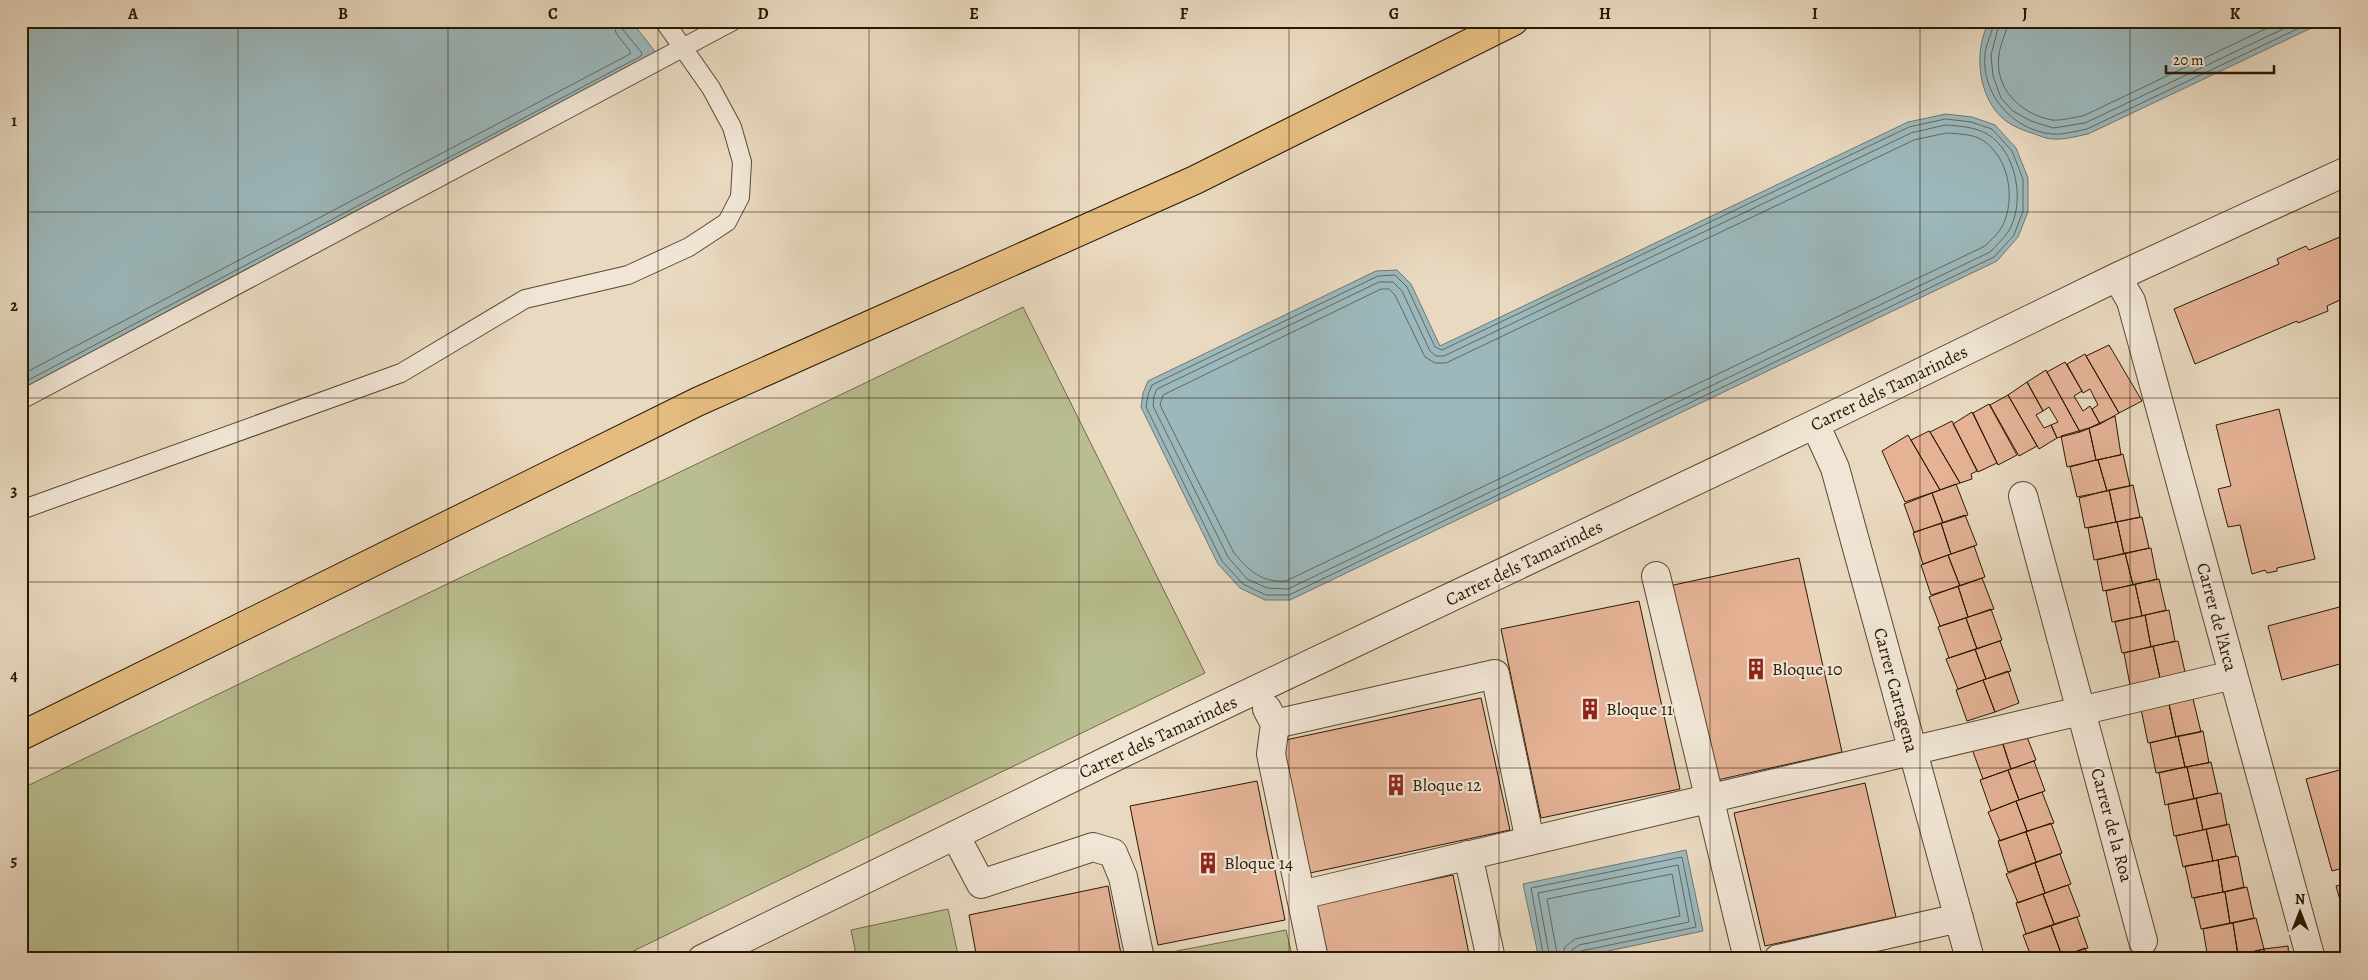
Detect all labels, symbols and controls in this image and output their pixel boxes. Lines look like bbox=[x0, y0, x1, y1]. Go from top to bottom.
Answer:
text: A bbox=[127, 3, 139, 25]
text: B bbox=[338, 3, 348, 25]
text: C bbox=[548, 3, 558, 25]
text: D bbox=[757, 3, 769, 25]
text: E bbox=[969, 3, 979, 25]
text: F bbox=[1180, 3, 1189, 25]
text: G bbox=[1389, 3, 1399, 25]
text: H bbox=[1599, 3, 1611, 25]
text: I bbox=[1812, 3, 1818, 25]
text: J bbox=[2022, 3, 2028, 25]
text: K bbox=[2230, 3, 2241, 25]
scale bar bbox=[2166, 42, 2273, 74]
text: 20 m bbox=[2173, 50, 2204, 70]
text: 1 bbox=[11, 110, 17, 132]
text: 2 bbox=[10, 295, 18, 317]
street label: Carrer dels Tamarindes bbox=[1806, 339, 1972, 437]
text: 3 bbox=[11, 480, 18, 502]
street label: Carrer dels Tamarindes bbox=[1441, 514, 1607, 612]
street label: Carrer de l'Arca bbox=[2191, 560, 2243, 675]
street label: Carrer Cartagena bbox=[1868, 625, 1924, 756]
building icon: Bloque 10 bbox=[1743, 656, 1769, 682]
place label: Bloque 10 bbox=[1772, 657, 1843, 681]
text: 4 bbox=[10, 665, 18, 687]
street label: Carrer dels Tamarindes bbox=[1075, 690, 1241, 784]
building icon: Bloque 11 bbox=[1577, 696, 1603, 722]
place label: Bloque 11 bbox=[1606, 697, 1673, 721]
street label: Carrer de la Roa bbox=[2085, 765, 2139, 885]
building icon: Bloque 12 bbox=[1383, 772, 1409, 798]
place label: Bloque 12 bbox=[1412, 773, 1482, 797]
text: 5 bbox=[11, 850, 18, 872]
building icon: Bloque 14 bbox=[1195, 850, 1221, 876]
place label: Bloque 14 bbox=[1224, 851, 1293, 875]
north arrow bbox=[2276, 888, 2326, 938]
text: N bbox=[2295, 890, 2305, 909]

